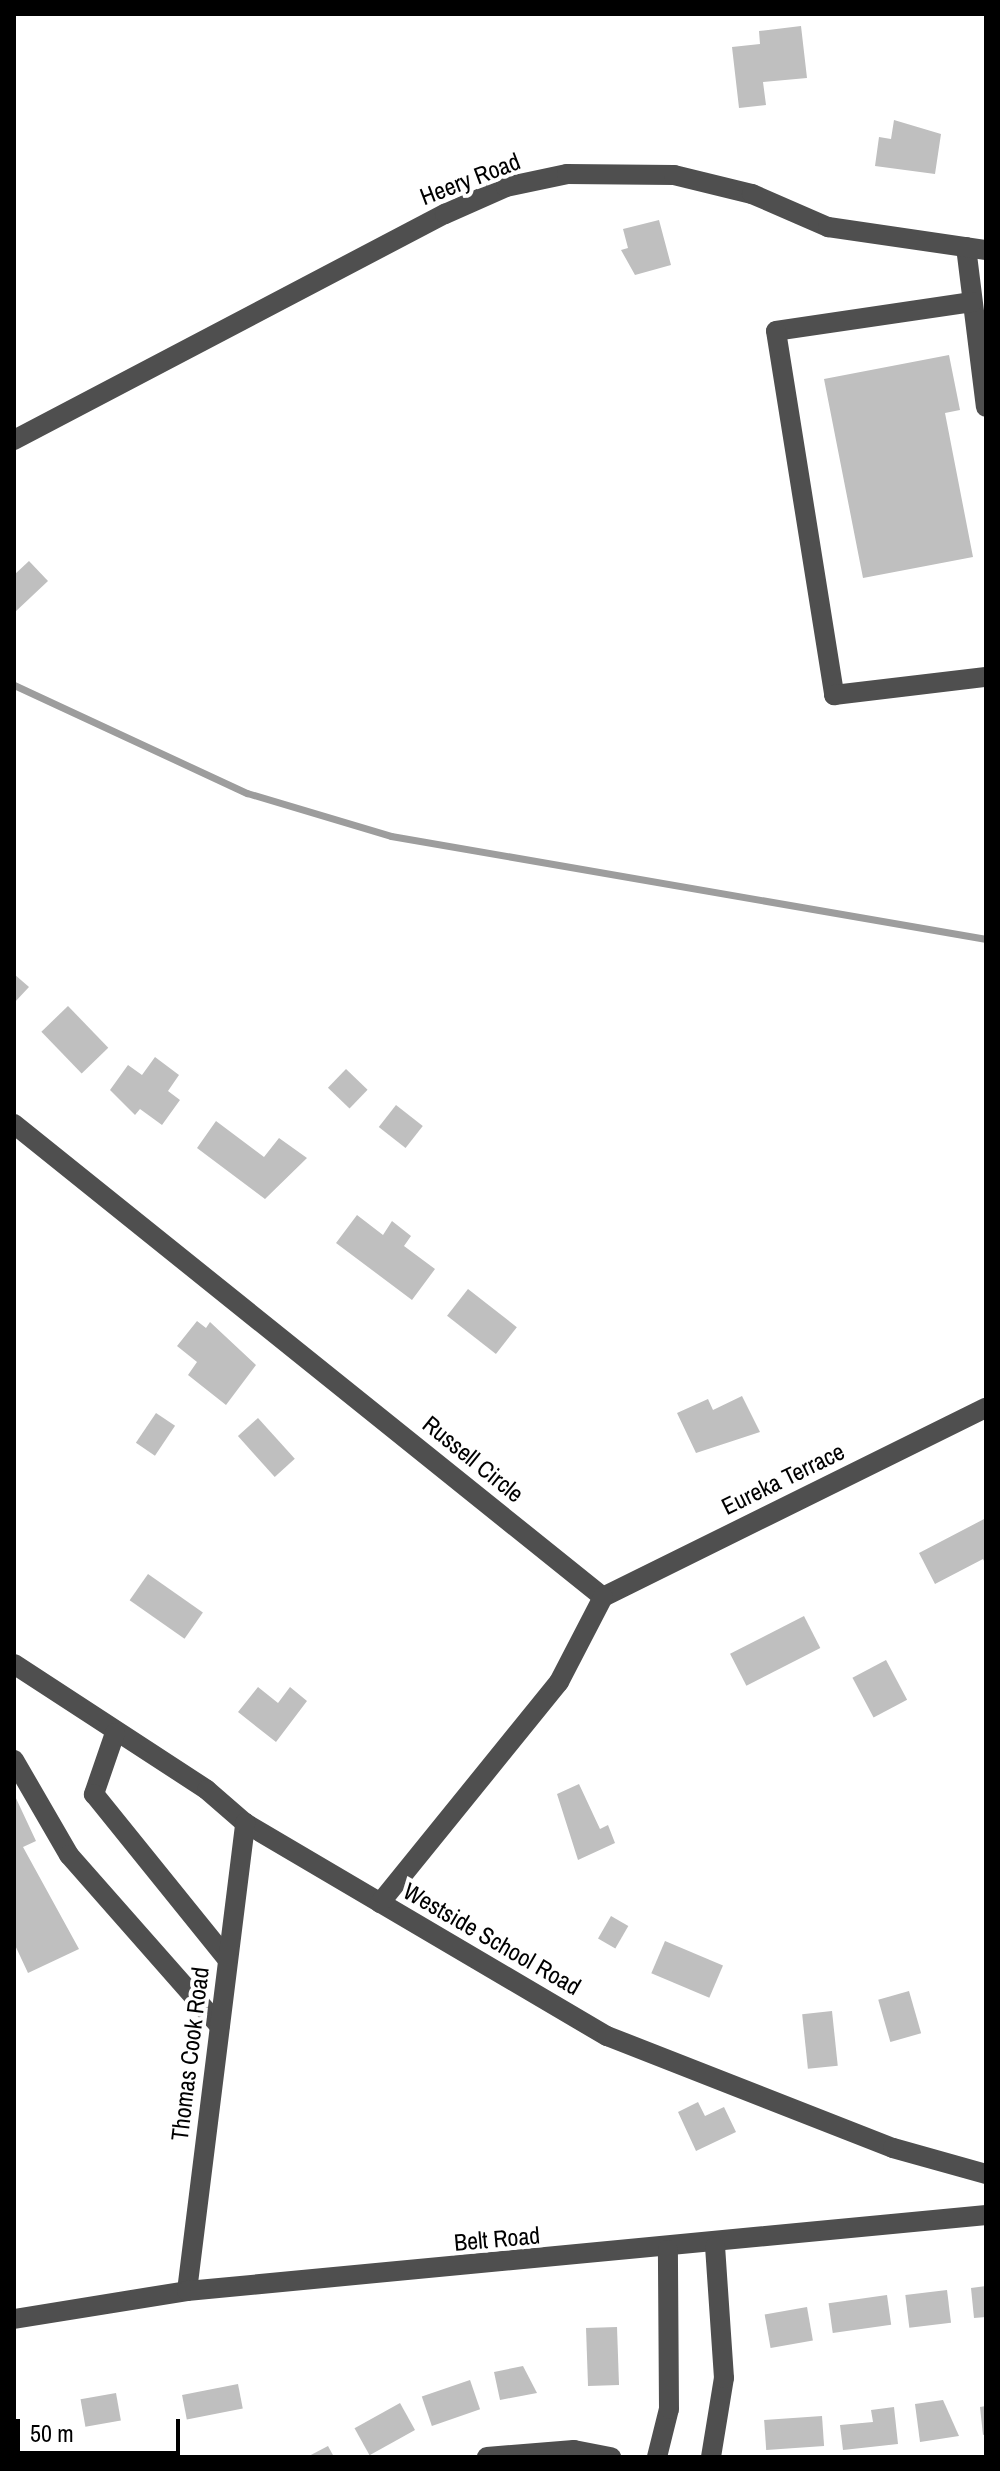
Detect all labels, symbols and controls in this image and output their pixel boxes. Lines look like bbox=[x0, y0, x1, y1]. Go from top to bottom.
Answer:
street label: Heery Road bbox=[416, 147, 524, 211]
street label: Russell Circle bbox=[417, 1410, 529, 1508]
street label: Eureka Terrace bbox=[717, 1437, 849, 1521]
street label: Westside School Road bbox=[398, 1877, 586, 2001]
street label: Thomas Cook Road bbox=[165, 1965, 215, 2143]
street label: Belt Road bbox=[453, 2221, 541, 2257]
scale bar bbox=[20, 2403, 184, 2453]
text: 50 m bbox=[30, 2417, 74, 2449]

